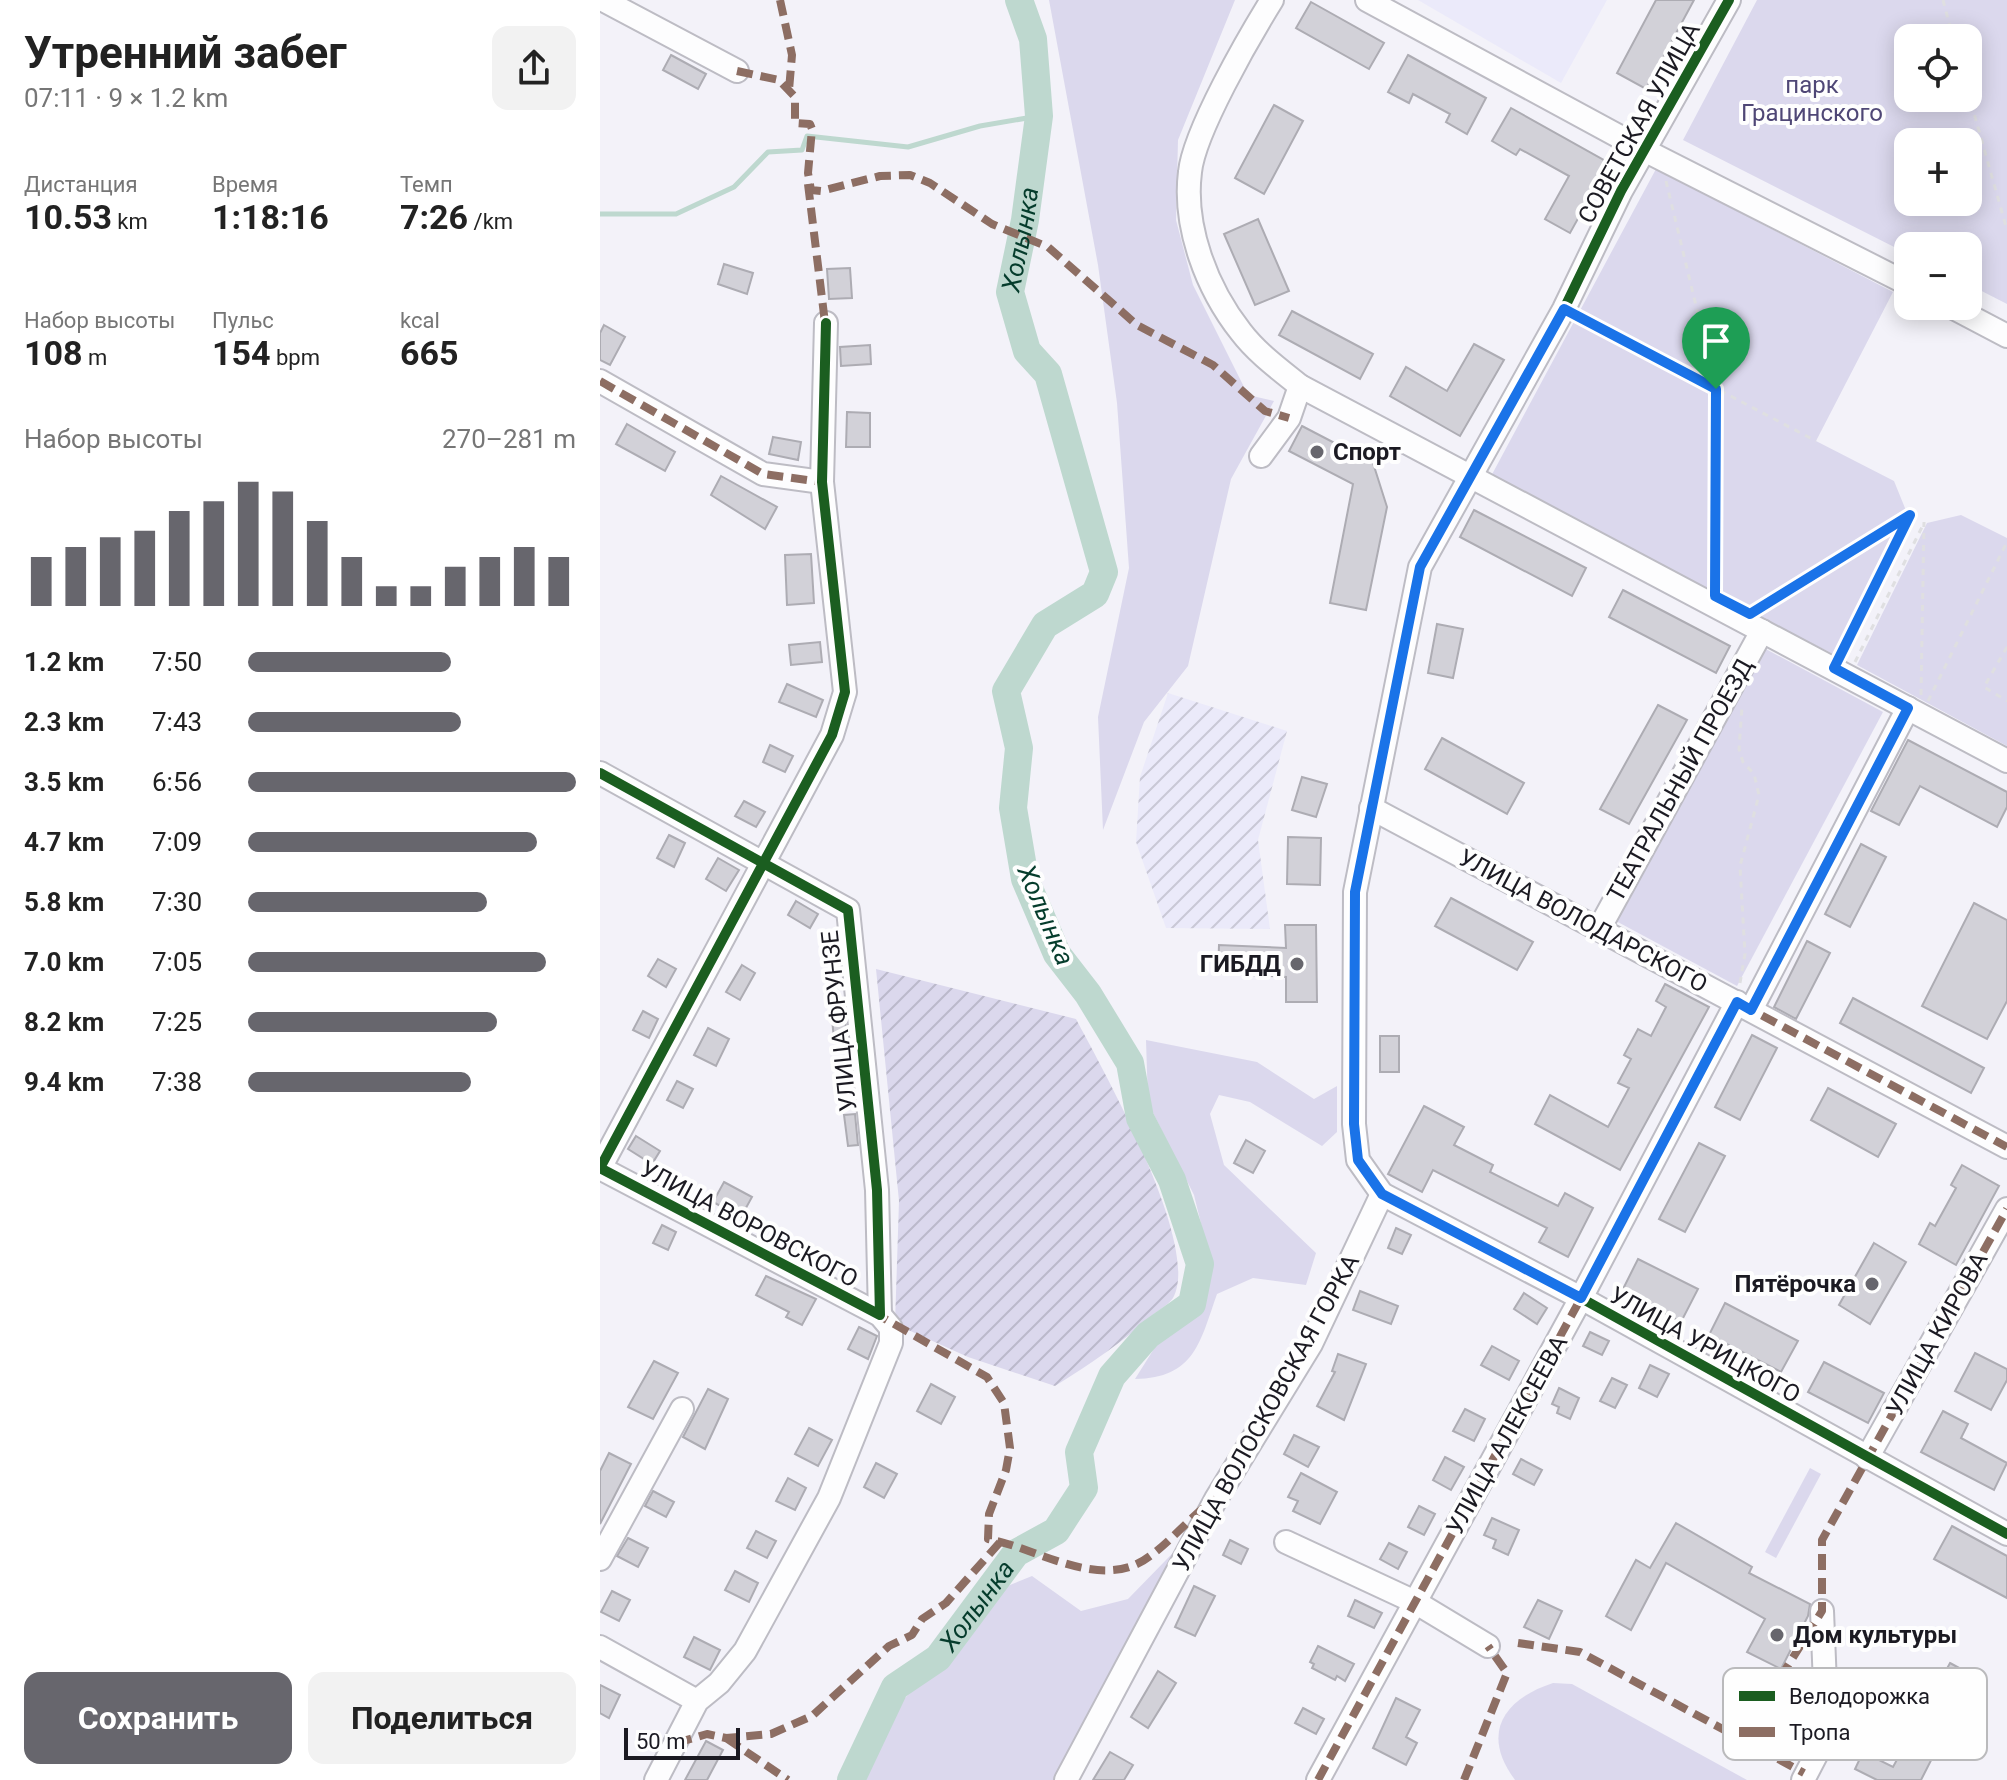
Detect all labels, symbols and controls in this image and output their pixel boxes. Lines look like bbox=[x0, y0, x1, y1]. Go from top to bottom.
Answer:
street label: СОВЕТСКАЯ УЛИЦА bbox=[1572, 18, 1706, 228]
map controls bbox=[1894, 24, 1982, 320]
button: locate bbox=[1894, 24, 1982, 112]
button: share bbox=[492, 26, 576, 110]
text: Утренний забег bbox=[24, 27, 347, 79]
park label: парк Грацинского bbox=[1741, 71, 1883, 127]
text: 07:11 · 9 × 1.2 km bbox=[24, 83, 228, 113]
button: + bbox=[1894, 128, 1982, 216]
text: Дистанция bbox=[24, 172, 138, 197]
text: Время bbox=[212, 172, 278, 197]
text: Темп bbox=[400, 172, 453, 197]
water label: Холынка bbox=[995, 185, 1044, 295]
text: 10.53 bbox=[24, 197, 112, 237]
text: 1:18:16 bbox=[212, 197, 329, 237]
text: 7:26 bbox=[400, 197, 468, 237]
text: km bbox=[112, 209, 148, 234]
text: /km bbox=[468, 209, 513, 234]
button: − bbox=[1894, 232, 1982, 320]
pin bbox=[1682, 307, 1750, 389]
text: Набор высоты bbox=[24, 308, 175, 333]
text: Пульс bbox=[212, 308, 274, 333]
text: kcal bbox=[400, 308, 440, 333]
icon: arrive bbox=[1694, 319, 1738, 363]
text: 108 bbox=[24, 333, 83, 373]
text: 154 bbox=[212, 333, 271, 373]
text: 665 bbox=[400, 333, 459, 373]
text: m bbox=[83, 345, 107, 370]
text: bpm bbox=[271, 345, 320, 370]
text: Набор высоты bbox=[24, 424, 203, 454]
text: 270–281 m bbox=[442, 424, 576, 454]
place label: Спорт bbox=[1333, 438, 1401, 466]
marker: Спорт bbox=[1308, 443, 1326, 461]
text: 1.2 km bbox=[24, 647, 104, 677]
text: 7:50 bbox=[152, 647, 202, 677]
street label: ТЕАТРАЛЬНЫЙ ПРОЕЗД bbox=[1601, 654, 1759, 906]
text: 2.3 km bbox=[24, 707, 104, 737]
text: 7:43 bbox=[152, 707, 202, 737]
text: 3.5 km bbox=[24, 767, 104, 797]
text: 6:56 bbox=[152, 767, 202, 797]
text: 4.7 km bbox=[24, 827, 104, 857]
text: 7:09 bbox=[152, 827, 202, 857]
street label: УЛИЦА ВОЛОДАРСКОГО bbox=[1454, 844, 1712, 998]
water label: Холынка bbox=[1011, 859, 1080, 970]
text: 5.8 km bbox=[24, 887, 104, 917]
text: 7:30 bbox=[152, 887, 202, 917]
street label: УЛИЦА ФРУНЗЕ bbox=[816, 929, 862, 1113]
text: 7.0 km bbox=[24, 947, 104, 977]
text: 7:05 bbox=[152, 947, 202, 977]
place label: ГИБДД bbox=[1200, 950, 1281, 978]
marker: ГИБДД bbox=[1288, 955, 1306, 973]
text: 8.2 km bbox=[24, 1007, 104, 1037]
text: 7:25 bbox=[152, 1007, 202, 1037]
text: 9.4 km bbox=[24, 1067, 104, 1097]
text: 7:38 bbox=[152, 1067, 202, 1097]
street label: УЛИЦА ВОРОВСКОГО bbox=[635, 1155, 863, 1293]
street label: УЛИЦА КИРОВА bbox=[1880, 1247, 1994, 1421]
street label: УЛИЦА ВОЛОСКОВСКАЯ ГОРКА bbox=[1167, 1249, 1365, 1576]
place label: Пятёрочка bbox=[1735, 1270, 1856, 1298]
marker: Пятёрочка bbox=[1863, 1275, 1881, 1293]
street label: УЛИЦА УРИЦКОГО bbox=[1605, 1281, 1805, 1409]
street label: УЛИЦА АЛЕКСЕЕВА bbox=[1441, 1330, 1573, 1539]
water label: Холынка bbox=[933, 1554, 1021, 1658]
place label: Дом культуры bbox=[1793, 1621, 1957, 1649]
marker: Дом культуры bbox=[1768, 1626, 1786, 1644]
legend bbox=[1723, 1668, 1987, 1760]
button: Сохранить bbox=[24, 1672, 292, 1764]
button: Поделиться bbox=[308, 1672, 576, 1764]
text: Велодорожка bbox=[1789, 1684, 1930, 1709]
text: Тропа bbox=[1789, 1720, 1851, 1745]
scale bar bbox=[624, 1724, 740, 1760]
text: 50 m bbox=[636, 1729, 685, 1754]

